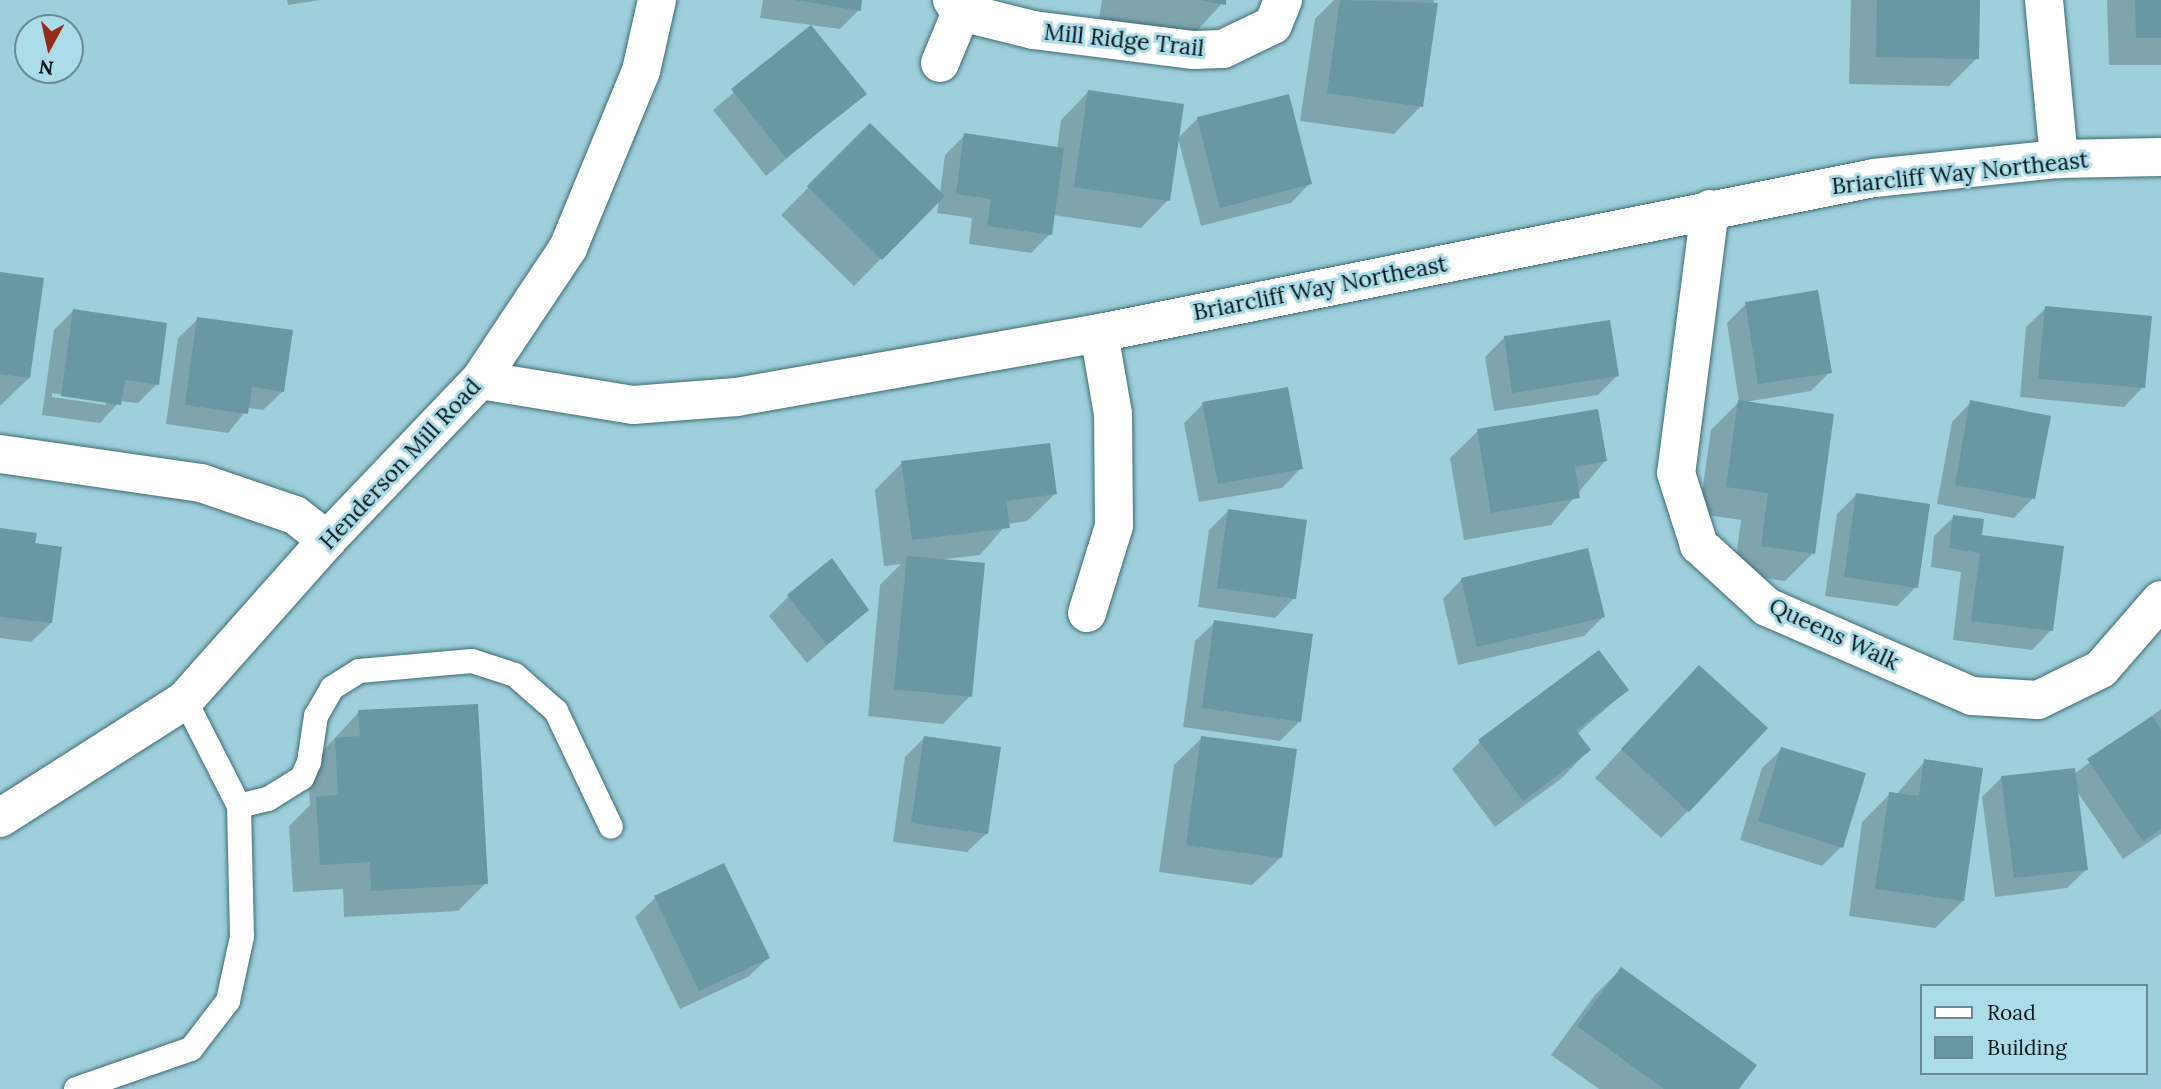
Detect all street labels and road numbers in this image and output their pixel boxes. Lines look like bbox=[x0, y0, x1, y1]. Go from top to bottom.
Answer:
street label: Mill Ridge Trail bbox=[1043, 18, 1205, 62]
street label: Briarcliff Way Northeast bbox=[1830, 146, 2090, 200]
street label: Briarcliff Way Northeast bbox=[1191, 250, 1449, 326]
street label: Henderson Mill Road bbox=[314, 373, 486, 555]
street label: Queens Walk bbox=[1765, 592, 1903, 676]

